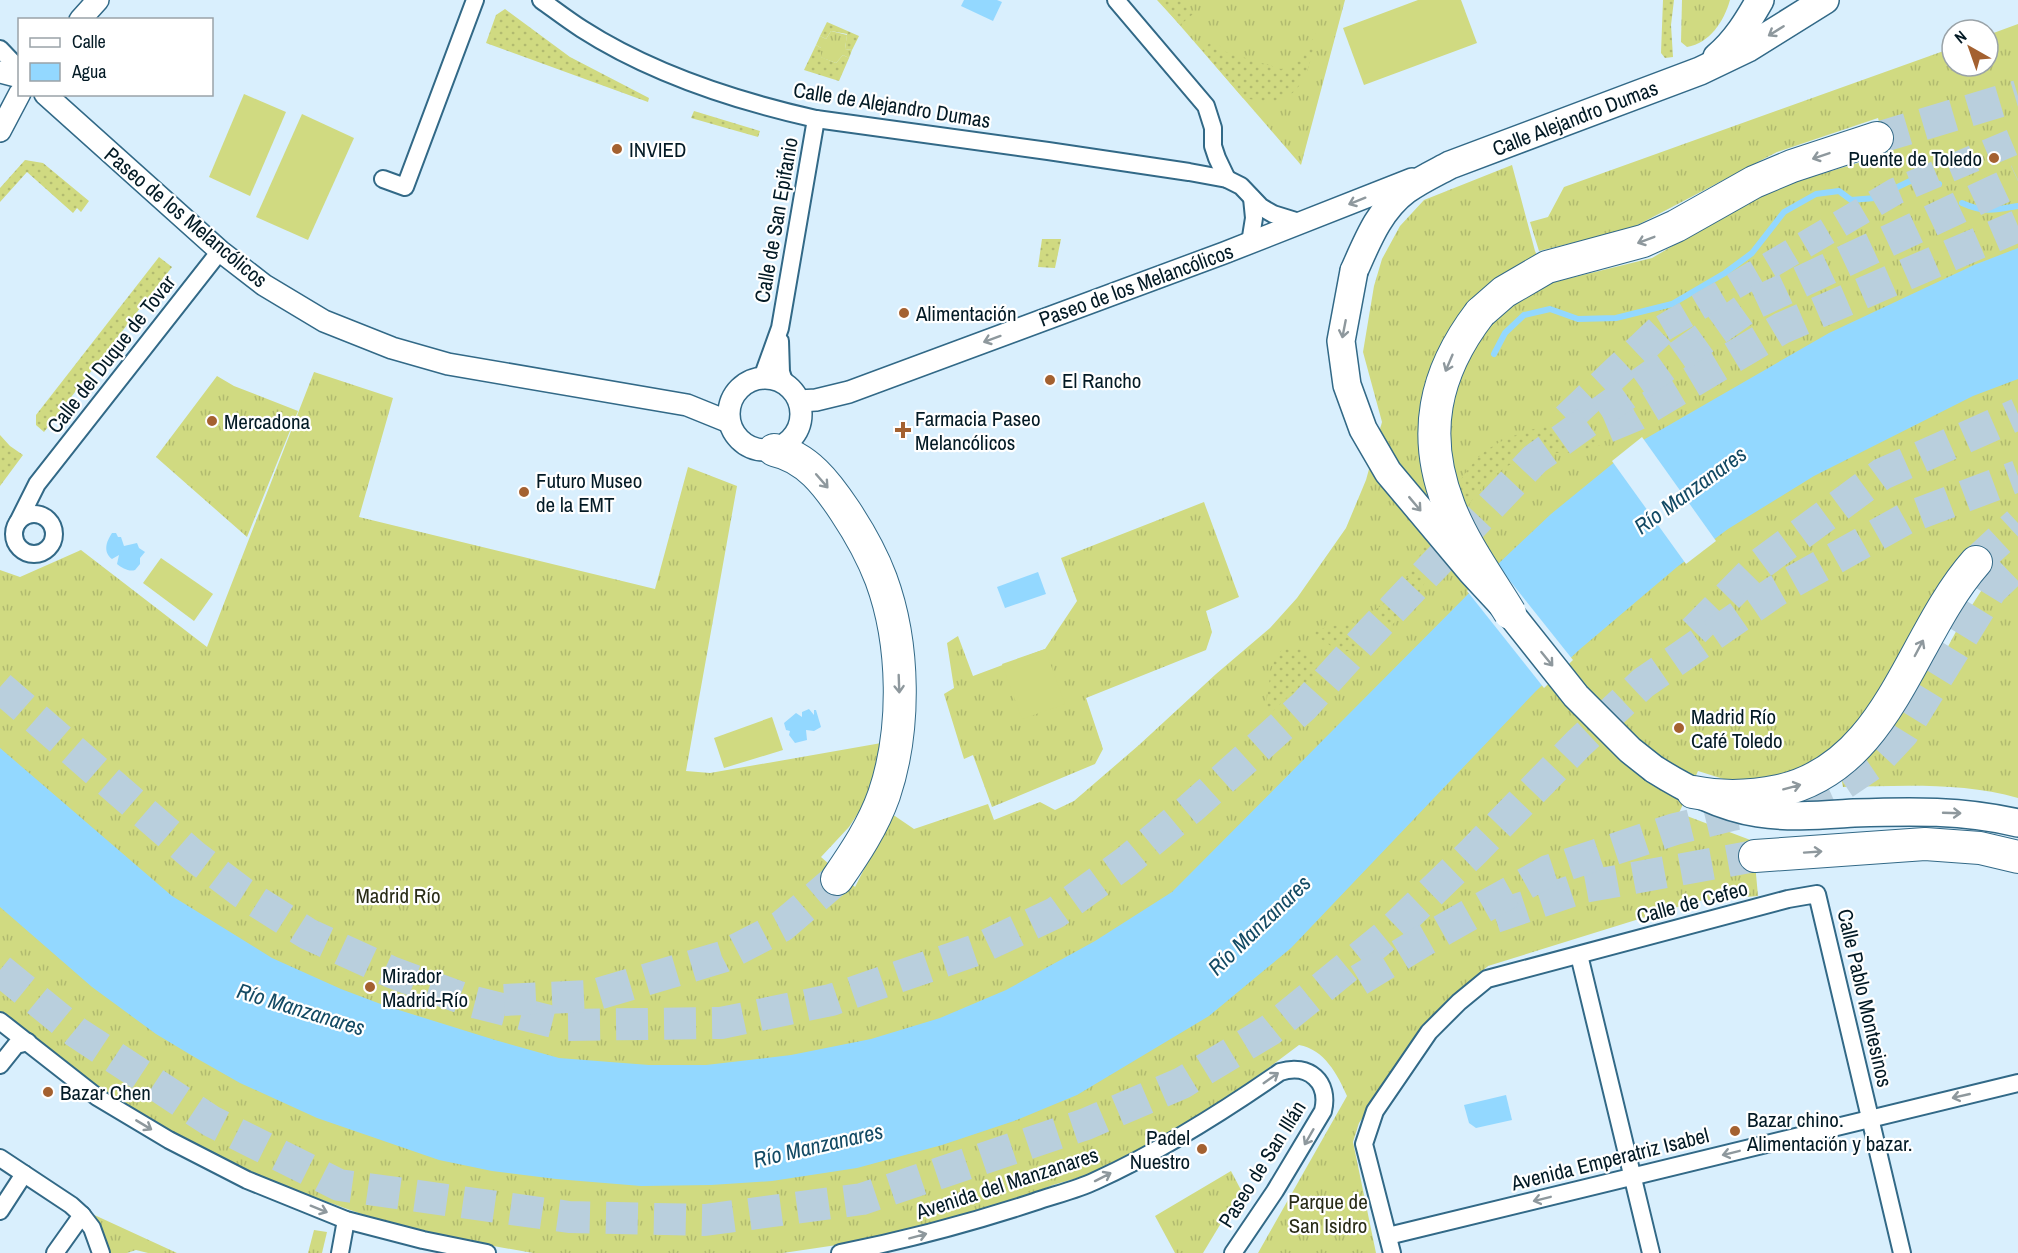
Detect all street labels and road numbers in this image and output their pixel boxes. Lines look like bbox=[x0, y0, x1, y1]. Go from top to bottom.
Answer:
street label: Calle Alejandro Dumas bbox=[1488, 73, 1662, 163]
street label: Calle de Alejandro Dumas bbox=[791, 75, 993, 135]
street label: Calle de San Epifanio bbox=[747, 135, 805, 305]
street label: Paseo de los Melancólicos bbox=[98, 140, 274, 294]
street label: Paseo de los Melancólicos bbox=[1035, 236, 1237, 334]
street label: Calle del Duque de Tovar bbox=[40, 269, 182, 439]
street label: Calle de Cefeo bbox=[1633, 873, 1751, 931]
street label: Calle Pablo Montesinos bbox=[1830, 906, 1900, 1090]
street label: Paseo de San Illán bbox=[1211, 1095, 1313, 1233]
street label: Avenida Emperatriz Isabel bbox=[1507, 1120, 1712, 1198]
street label: Avenida del Manzanares bbox=[911, 1140, 1102, 1226]

